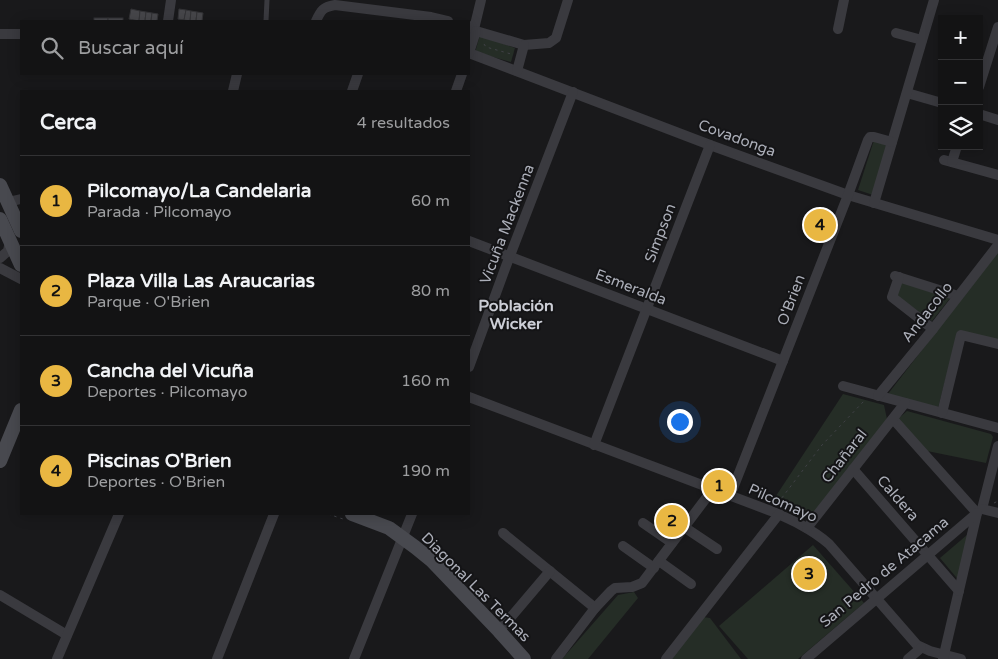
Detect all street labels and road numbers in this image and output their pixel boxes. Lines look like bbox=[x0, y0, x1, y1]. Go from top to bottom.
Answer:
street label: Covadonga bbox=[696, 116, 778, 160]
street label: Vicuña Mackenna bbox=[476, 162, 538, 286]
street label: Simpson bbox=[641, 201, 679, 265]
street label: Esmeralda bbox=[593, 265, 669, 309]
street label: O'Brien bbox=[773, 272, 809, 328]
street label: Andacollo bbox=[898, 278, 956, 346]
street label: Chañaral bbox=[817, 425, 871, 487]
street label: Caldera bbox=[873, 471, 923, 525]
street label: Pilcomayo bbox=[746, 480, 820, 526]
street label: San Pedro de Atacama bbox=[816, 513, 952, 631]
street label: Diagonal Las Termas bbox=[418, 529, 534, 645]

